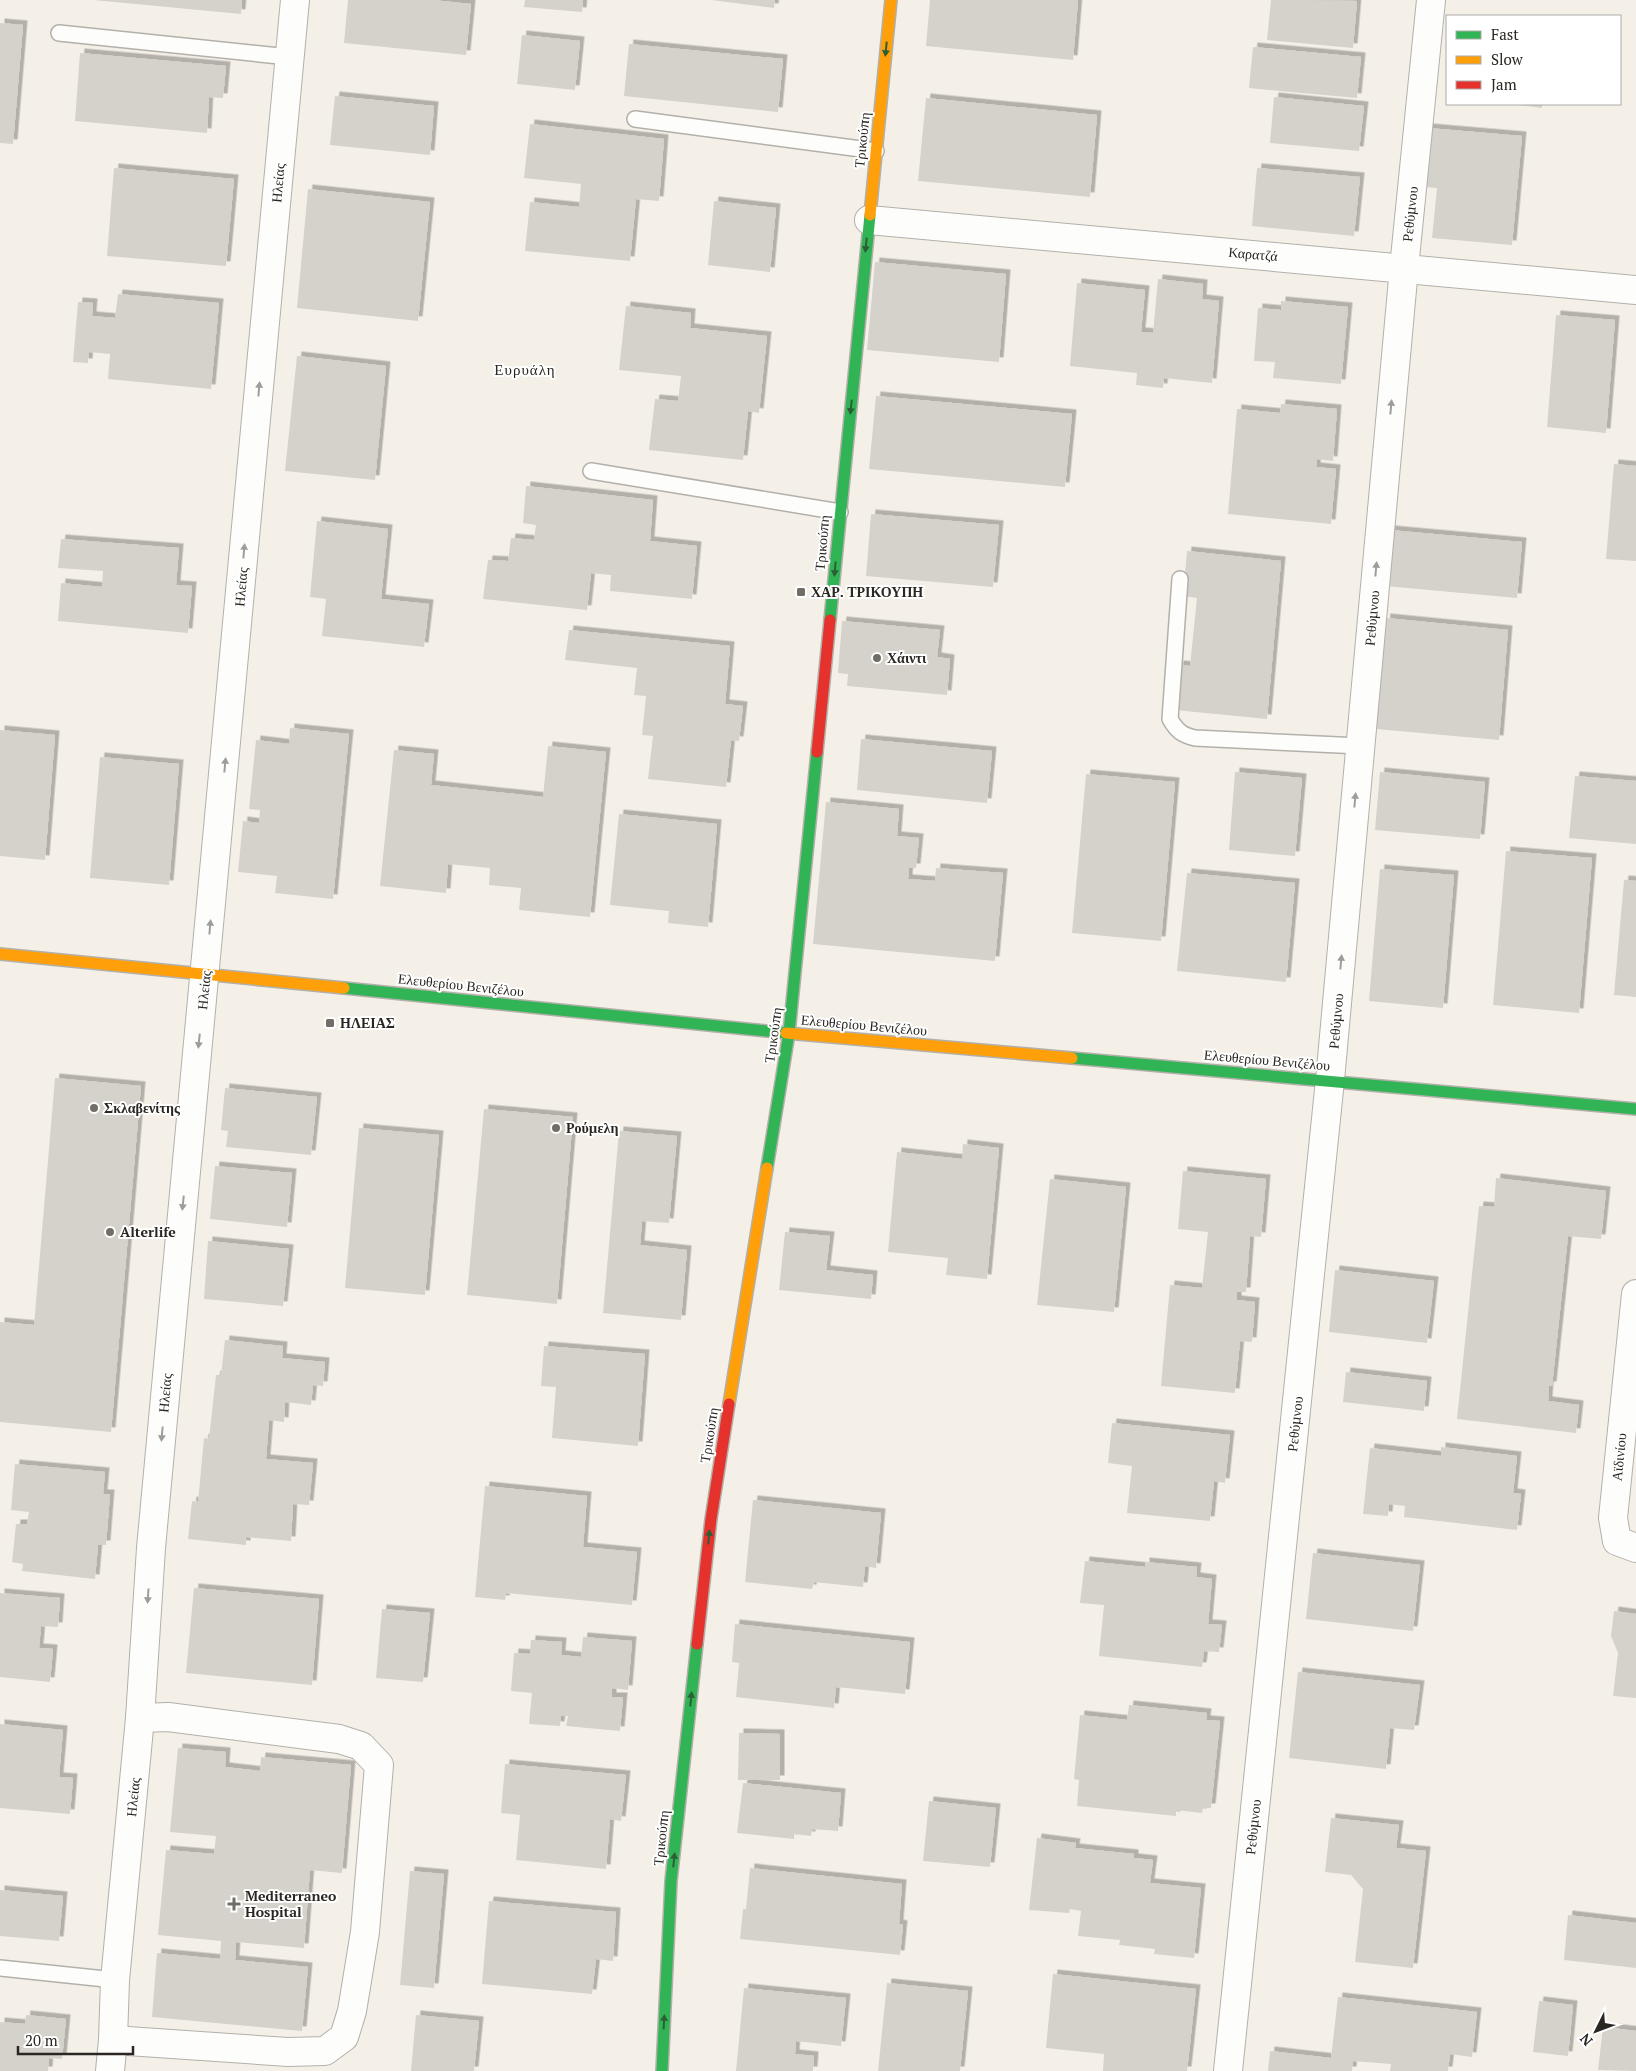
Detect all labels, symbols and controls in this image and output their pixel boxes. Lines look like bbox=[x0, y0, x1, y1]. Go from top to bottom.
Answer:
legend bbox=[1446, 15, 1621, 105]
text: Fast bbox=[1491, 24, 1519, 44]
one-way arrow bbox=[882, 41, 890, 57]
text: Slow bbox=[1491, 49, 1524, 69]
text: Jam bbox=[1491, 74, 1517, 94]
street label: Τρικούπη bbox=[849, 111, 874, 169]
street label: Ηλείας bbox=[266, 162, 289, 203]
street label: Ρεθύμνου bbox=[1397, 185, 1422, 243]
one-way arrow bbox=[862, 237, 870, 253]
street label: Καρατζά bbox=[1228, 242, 1279, 265]
district label: Ευρυάλη bbox=[494, 359, 556, 379]
one-way arrow bbox=[255, 381, 263, 397]
one-way arrow bbox=[846, 399, 854, 415]
one-way arrow bbox=[1387, 399, 1395, 415]
street label: Τρικούπη bbox=[810, 514, 833, 572]
one-way arrow bbox=[241, 542, 249, 558]
one-way arrow bbox=[1372, 560, 1380, 576]
one-way arrow bbox=[831, 561, 839, 577]
street label: Ηλείας bbox=[229, 566, 252, 607]
place label: ΧΑΡ. ΤΡΙΚΟΥΠΗ bbox=[811, 582, 923, 601]
marker: ΧΑΡ. ΤΡΙΚΟΥΠΗ bbox=[795, 586, 807, 598]
street label: Ρεθύμνου bbox=[1360, 589, 1383, 646]
place label: Χάιντι bbox=[887, 648, 927, 667]
marker: Χάιντι bbox=[871, 652, 883, 664]
one-way arrow bbox=[221, 757, 229, 773]
one-way arrow bbox=[1351, 792, 1359, 808]
one-way arrow bbox=[206, 918, 214, 934]
one-way arrow bbox=[1337, 954, 1345, 970]
street label: Ελευθερίου Βενιζέλου bbox=[397, 968, 525, 1001]
street label: Ηλείας bbox=[192, 969, 215, 1011]
street label: Ρεθύμνου bbox=[1324, 992, 1347, 1049]
street label: Τρικούπη bbox=[759, 1006, 786, 1064]
street label: Ελευθερίου Βενιζέλου bbox=[800, 1010, 928, 1039]
place label: ΗΛΕΙΑΣ bbox=[340, 1013, 395, 1032]
marker: ΗΛΕΙΑΣ bbox=[324, 1017, 336, 1029]
one-way arrow bbox=[195, 1033, 203, 1049]
street label: Ελευθερίου Βενιζέλου bbox=[1203, 1045, 1331, 1074]
place label: Σκλαβενίτης bbox=[104, 1098, 181, 1117]
marker: Σκλαβενίτης bbox=[88, 1102, 100, 1114]
place label: Ρούμελη bbox=[566, 1118, 618, 1137]
marker: Ρούμελη bbox=[550, 1122, 562, 1134]
one-way arrow bbox=[179, 1195, 187, 1211]
place label: Alterlife bbox=[120, 1222, 176, 1241]
marker: Alterlife bbox=[104, 1226, 116, 1238]
street label: Ηλείας bbox=[153, 1372, 176, 1413]
street label: Ρεθύμνου bbox=[1282, 1395, 1307, 1453]
street label: Τρικούπη bbox=[695, 1406, 722, 1464]
one-way arrow bbox=[157, 1427, 165, 1443]
street label: Αϊδινίου bbox=[1607, 1432, 1630, 1482]
one-way arrow bbox=[705, 1529, 713, 1545]
one-way arrow bbox=[144, 1589, 152, 1605]
one-way arrow bbox=[687, 1690, 695, 1706]
street label: Ηλείας bbox=[121, 1776, 144, 1818]
street label: Ρεθύμνου bbox=[1240, 1798, 1265, 1856]
street label: Τρικούπη bbox=[648, 1809, 673, 1867]
one-way arrow bbox=[670, 1852, 678, 1868]
place label: Mediterraneo Hospital bbox=[245, 1886, 336, 1921]
marker: Mediterraneo Hospital bbox=[227, 1897, 241, 1911]
north arrow bbox=[1571, 2006, 1621, 2056]
one-way arrow bbox=[661, 2014, 669, 2030]
scale bar bbox=[18, 2024, 132, 2056]
text: N bbox=[1575, 2029, 1597, 2050]
text: 20 m bbox=[25, 2030, 58, 2050]

